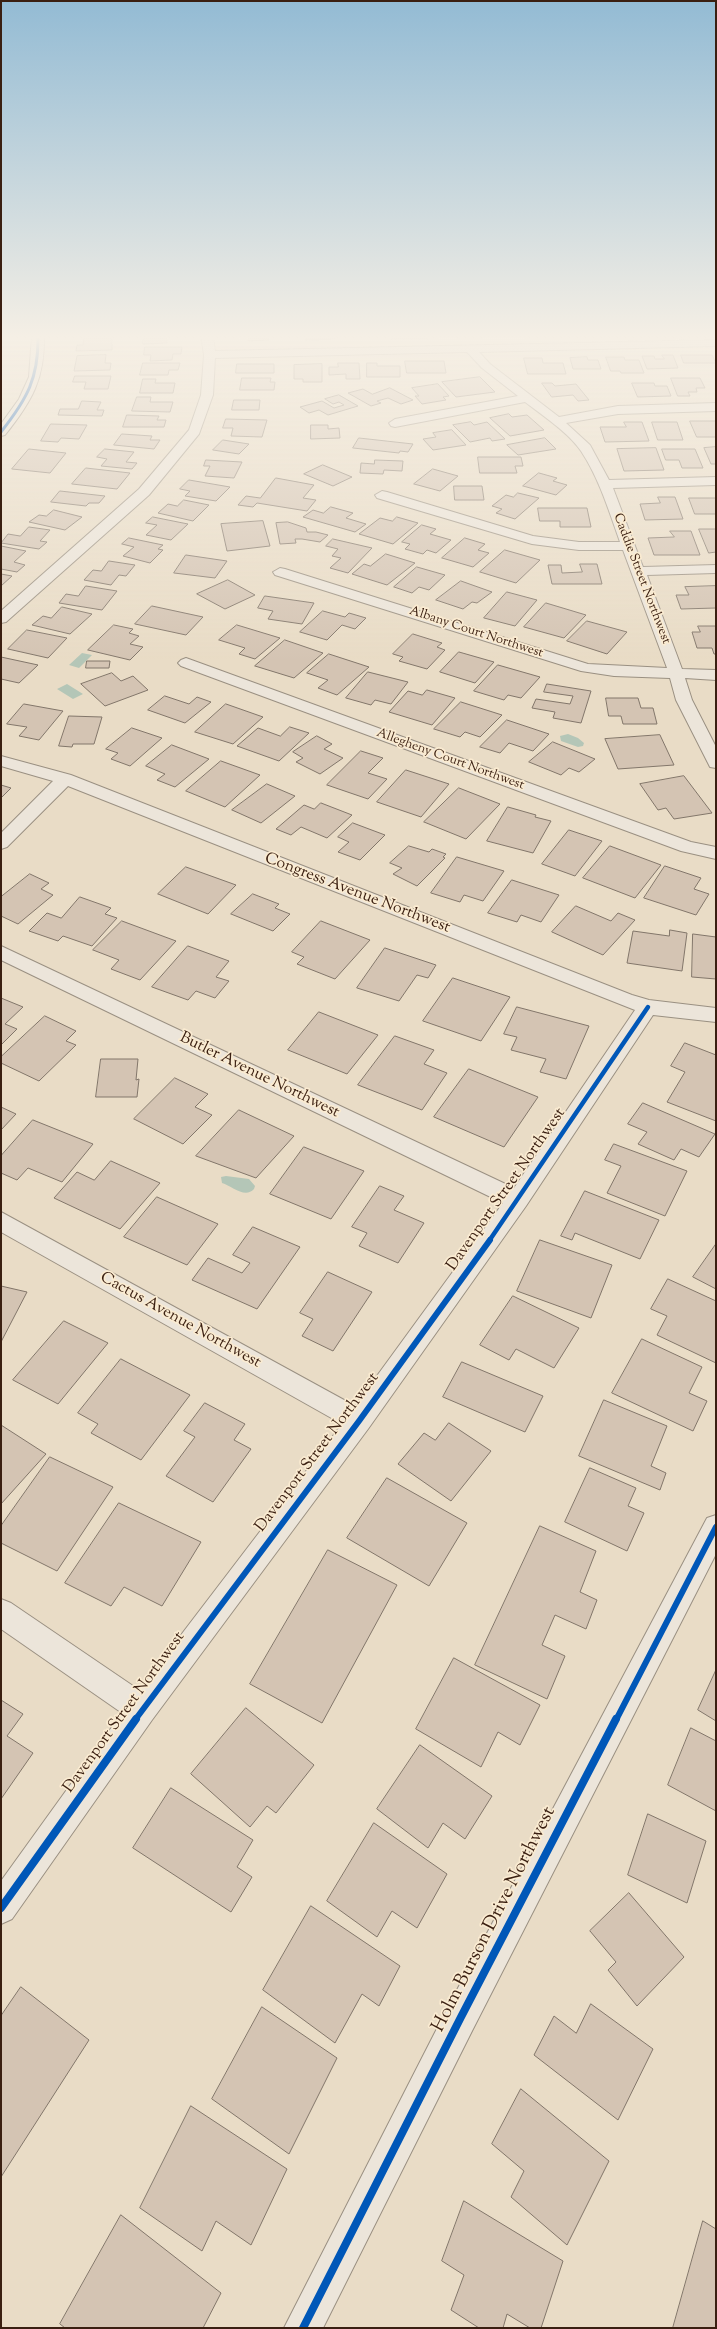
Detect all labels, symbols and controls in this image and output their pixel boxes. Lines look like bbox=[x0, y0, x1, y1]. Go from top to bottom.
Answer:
street label: Caddie Street Northwest bbox=[609, 512, 673, 646]
street label: Albany Court Northwest bbox=[407, 604, 545, 662]
street label: Allegheny Court Northwest bbox=[374, 726, 526, 794]
street label: Congress Avenue Northwest bbox=[261, 850, 453, 938]
street label: Butler Avenue Northwest bbox=[176, 1029, 342, 1123]
street label: Davenport Street Northwest bbox=[443, 1105, 571, 1275]
street label: Cactus Avenue Northwest bbox=[96, 1269, 264, 1373]
street label: Davenport Street Northwest bbox=[252, 1370, 384, 1536]
street label: Davenport Street Northwest bbox=[60, 1629, 190, 1797]
street label: Holm Burson Drive Northwest bbox=[428, 1804, 562, 2036]

